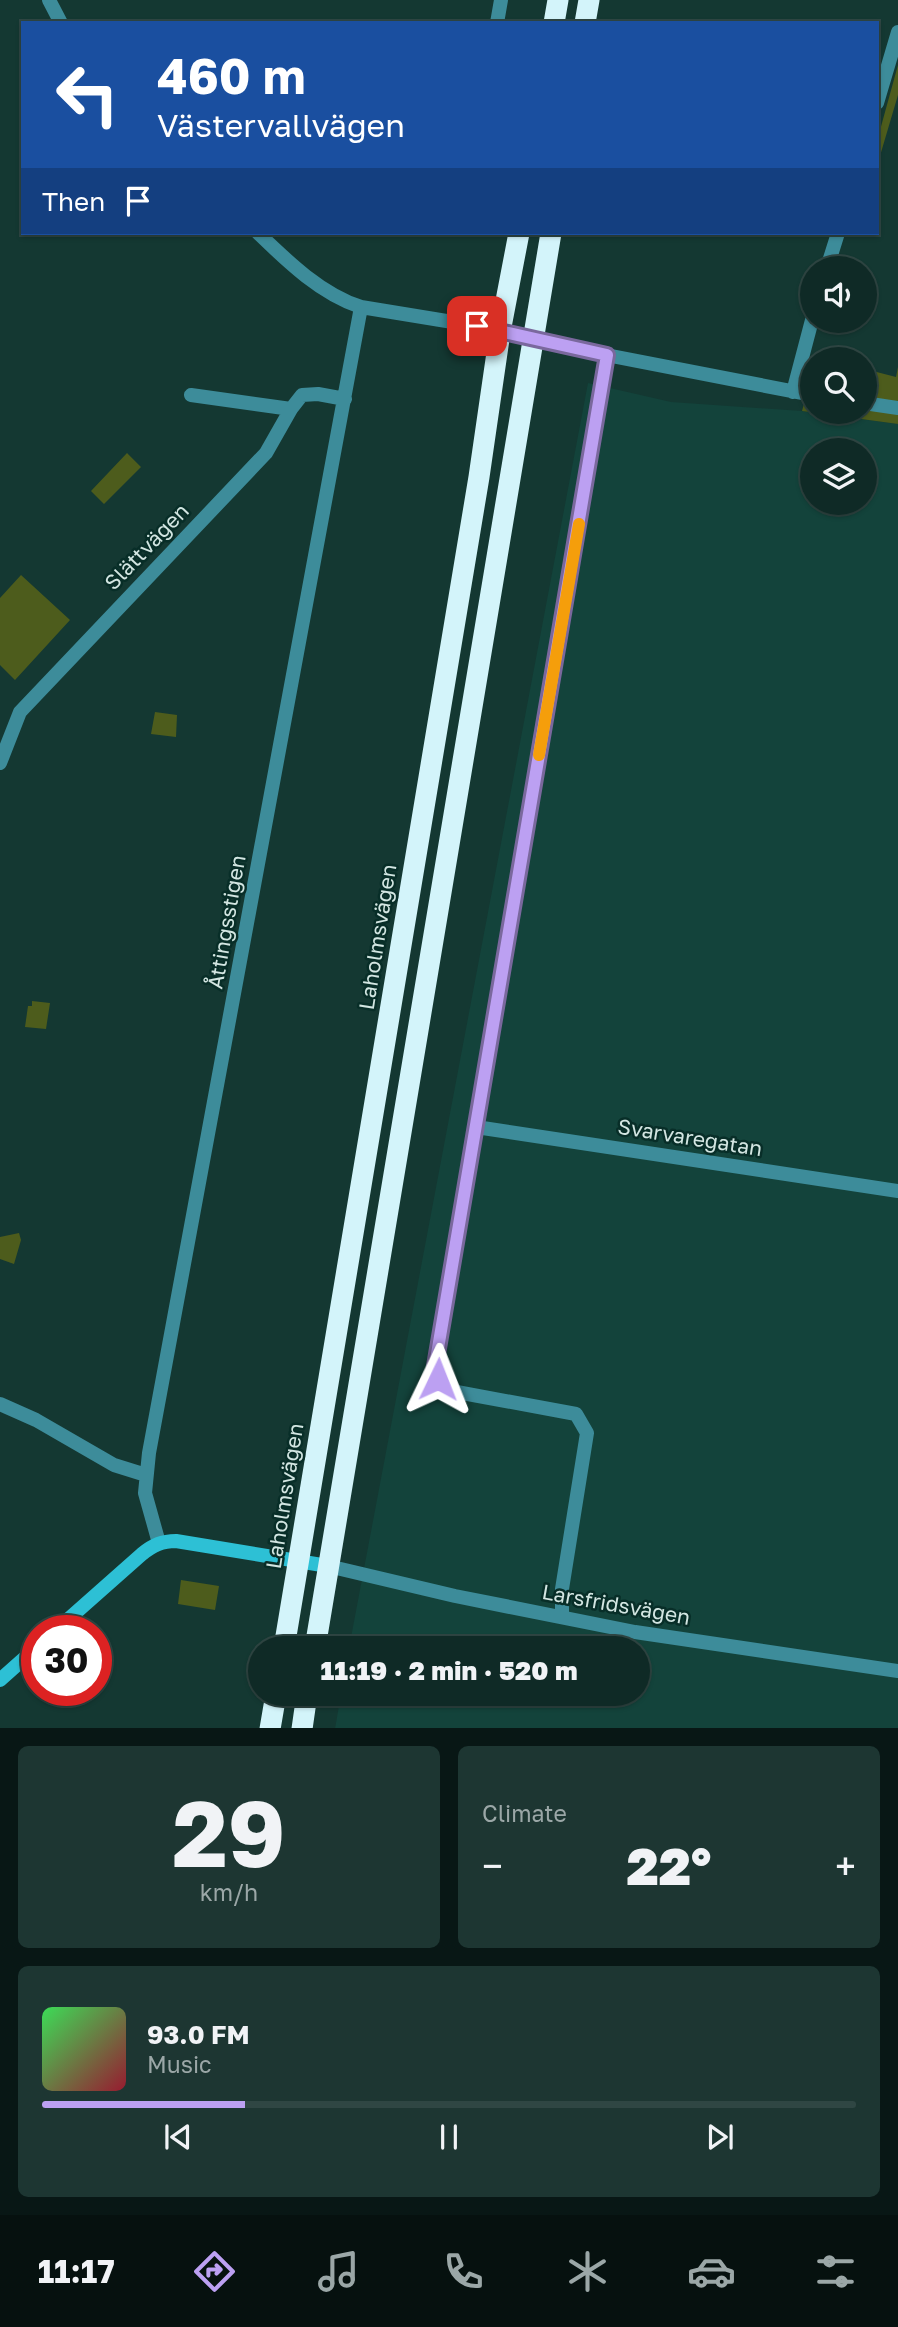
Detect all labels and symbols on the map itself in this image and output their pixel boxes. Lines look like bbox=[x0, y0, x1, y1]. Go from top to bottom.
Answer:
pin bbox=[447, 296, 507, 356]
street label: Slättvägen bbox=[99, 498, 194, 595]
street label: Åttingsstigen bbox=[201, 853, 251, 991]
street label: Laholmsvägen bbox=[353, 862, 401, 1012]
street label: Svarvaregatan bbox=[616, 1113, 764, 1161]
position arrow bbox=[401, 1342, 475, 1416]
street label: Laholmsvägen bbox=[260, 1421, 308, 1571]
street label: Larsfridsvägen bbox=[540, 1578, 692, 1630]
speed limit sign: 30 bbox=[21, 1615, 112, 1706]

